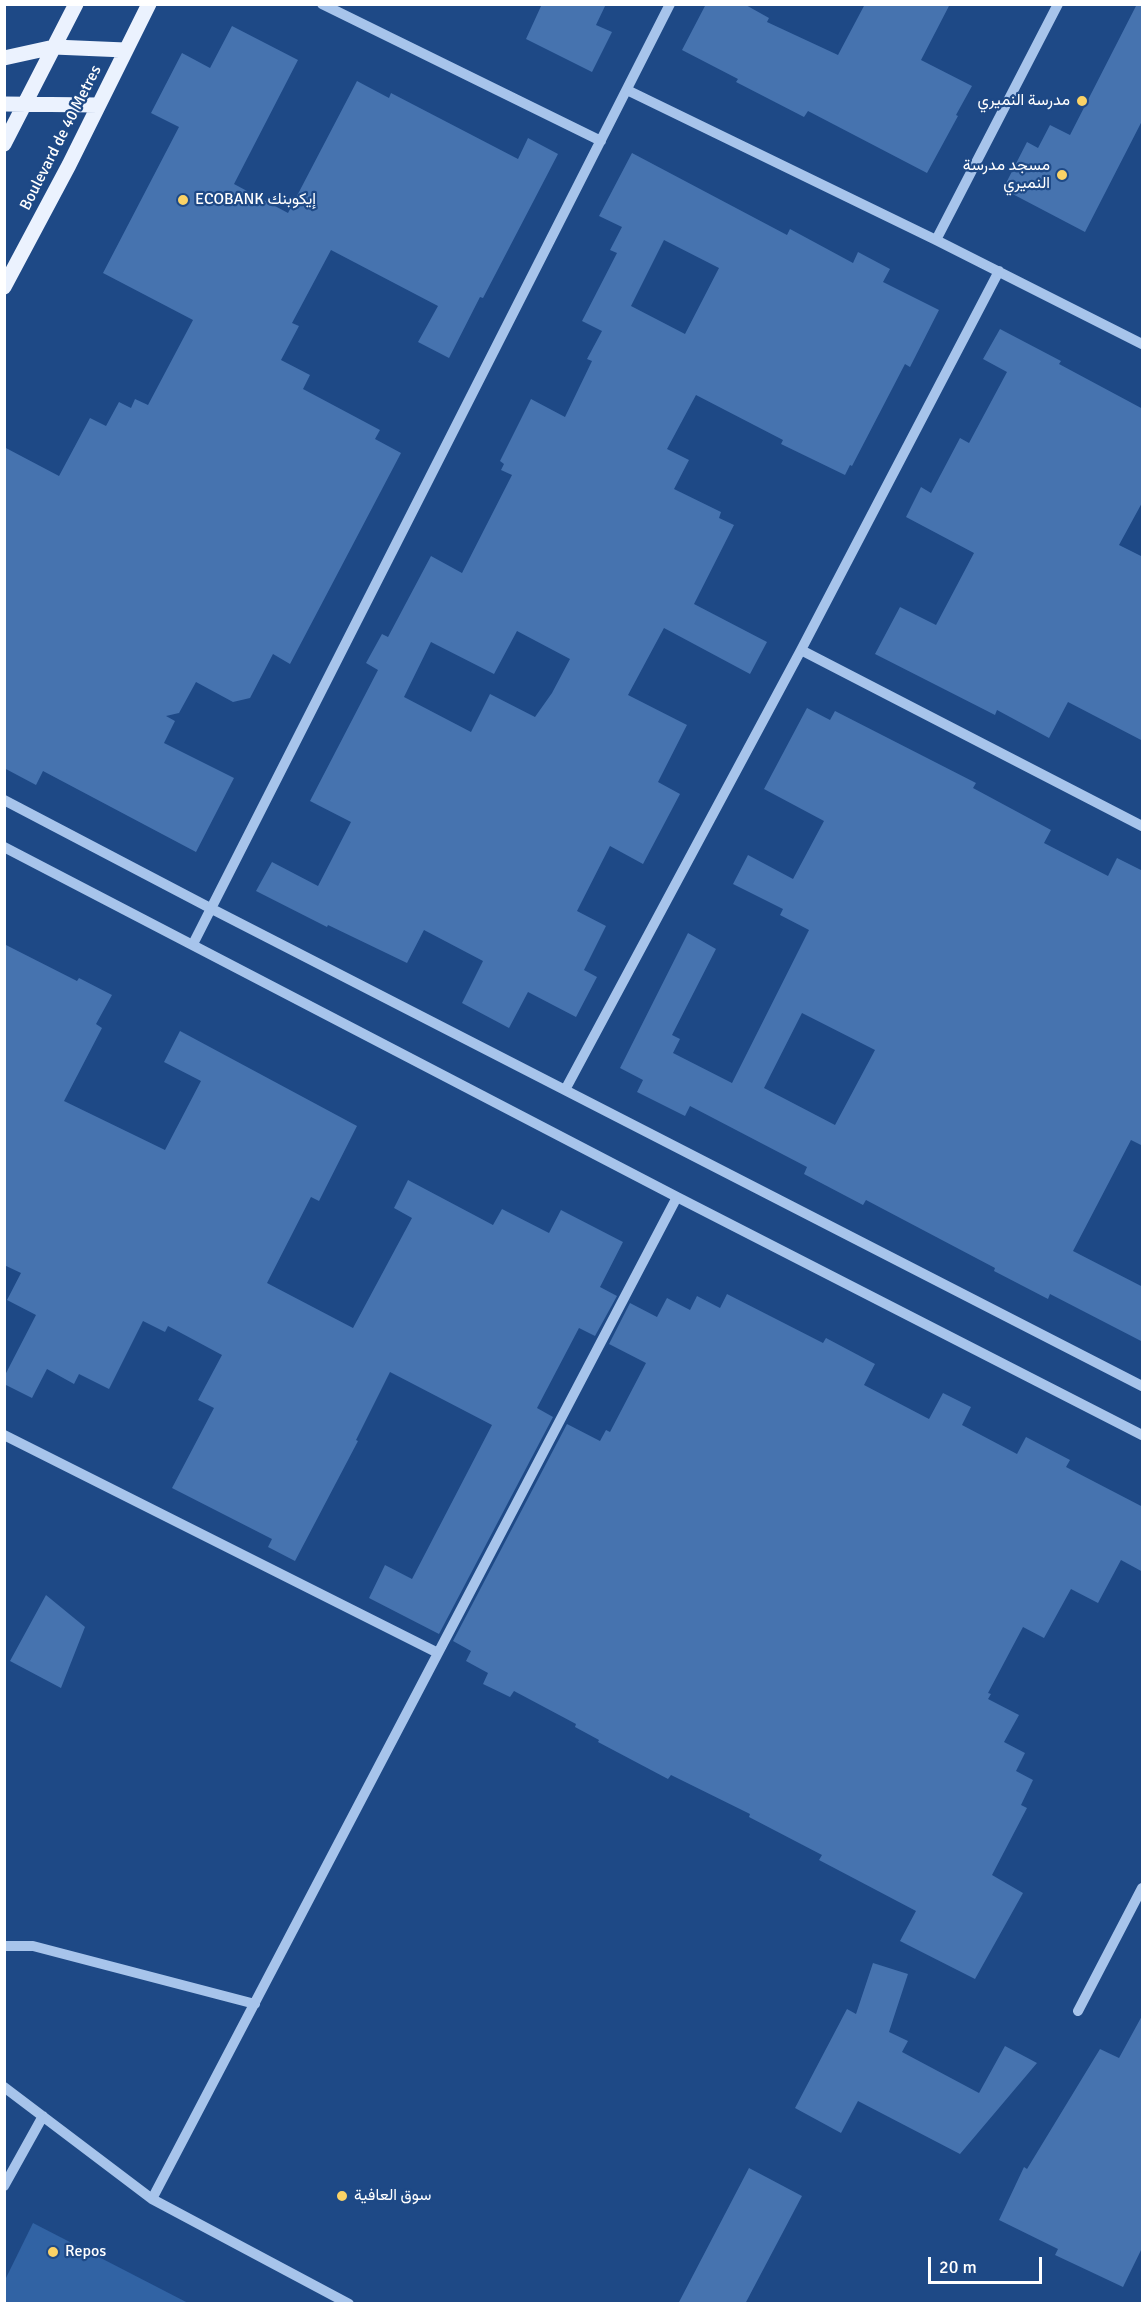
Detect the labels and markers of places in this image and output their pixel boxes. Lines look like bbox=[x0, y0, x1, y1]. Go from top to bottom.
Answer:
place label: مدرسة النميري bbox=[978, 91, 1070, 111]
marker: مدرسة النميري bbox=[1075, 94, 1089, 108]
place label: مسجد مدرسة النميري bbox=[963, 156, 1050, 194]
marker: مسجد مدرسة النميري bbox=[1055, 168, 1069, 182]
place label: ECOBANK إيكوبنك bbox=[195, 190, 316, 210]
marker: ECOBANK إيكوبنك bbox=[176, 193, 190, 207]
place label: سوق العافية bbox=[354, 2186, 431, 2206]
marker: سوق العافية bbox=[335, 2189, 349, 2203]
place label: Repos bbox=[65, 2242, 106, 2262]
marker: Repos bbox=[46, 2245, 60, 2259]

